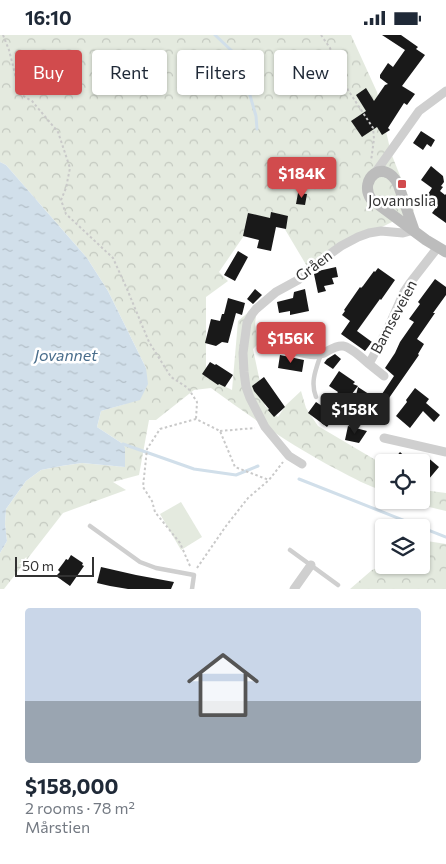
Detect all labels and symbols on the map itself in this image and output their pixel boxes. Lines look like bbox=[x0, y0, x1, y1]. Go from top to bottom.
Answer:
pin: $184K bbox=[267, 156, 337, 199]
marker: Jovannslia bbox=[396, 178, 408, 190]
place label: Jovannslia bbox=[368, 191, 436, 209]
street label: Gråen bbox=[292, 246, 335, 285]
street label: Bamseveien bbox=[366, 277, 420, 356]
pin: $156K bbox=[256, 321, 326, 364]
water label: Jovannet bbox=[32, 345, 98, 364]
pin: $158K bbox=[320, 393, 390, 435]
scale bar bbox=[15, 554, 94, 577]

